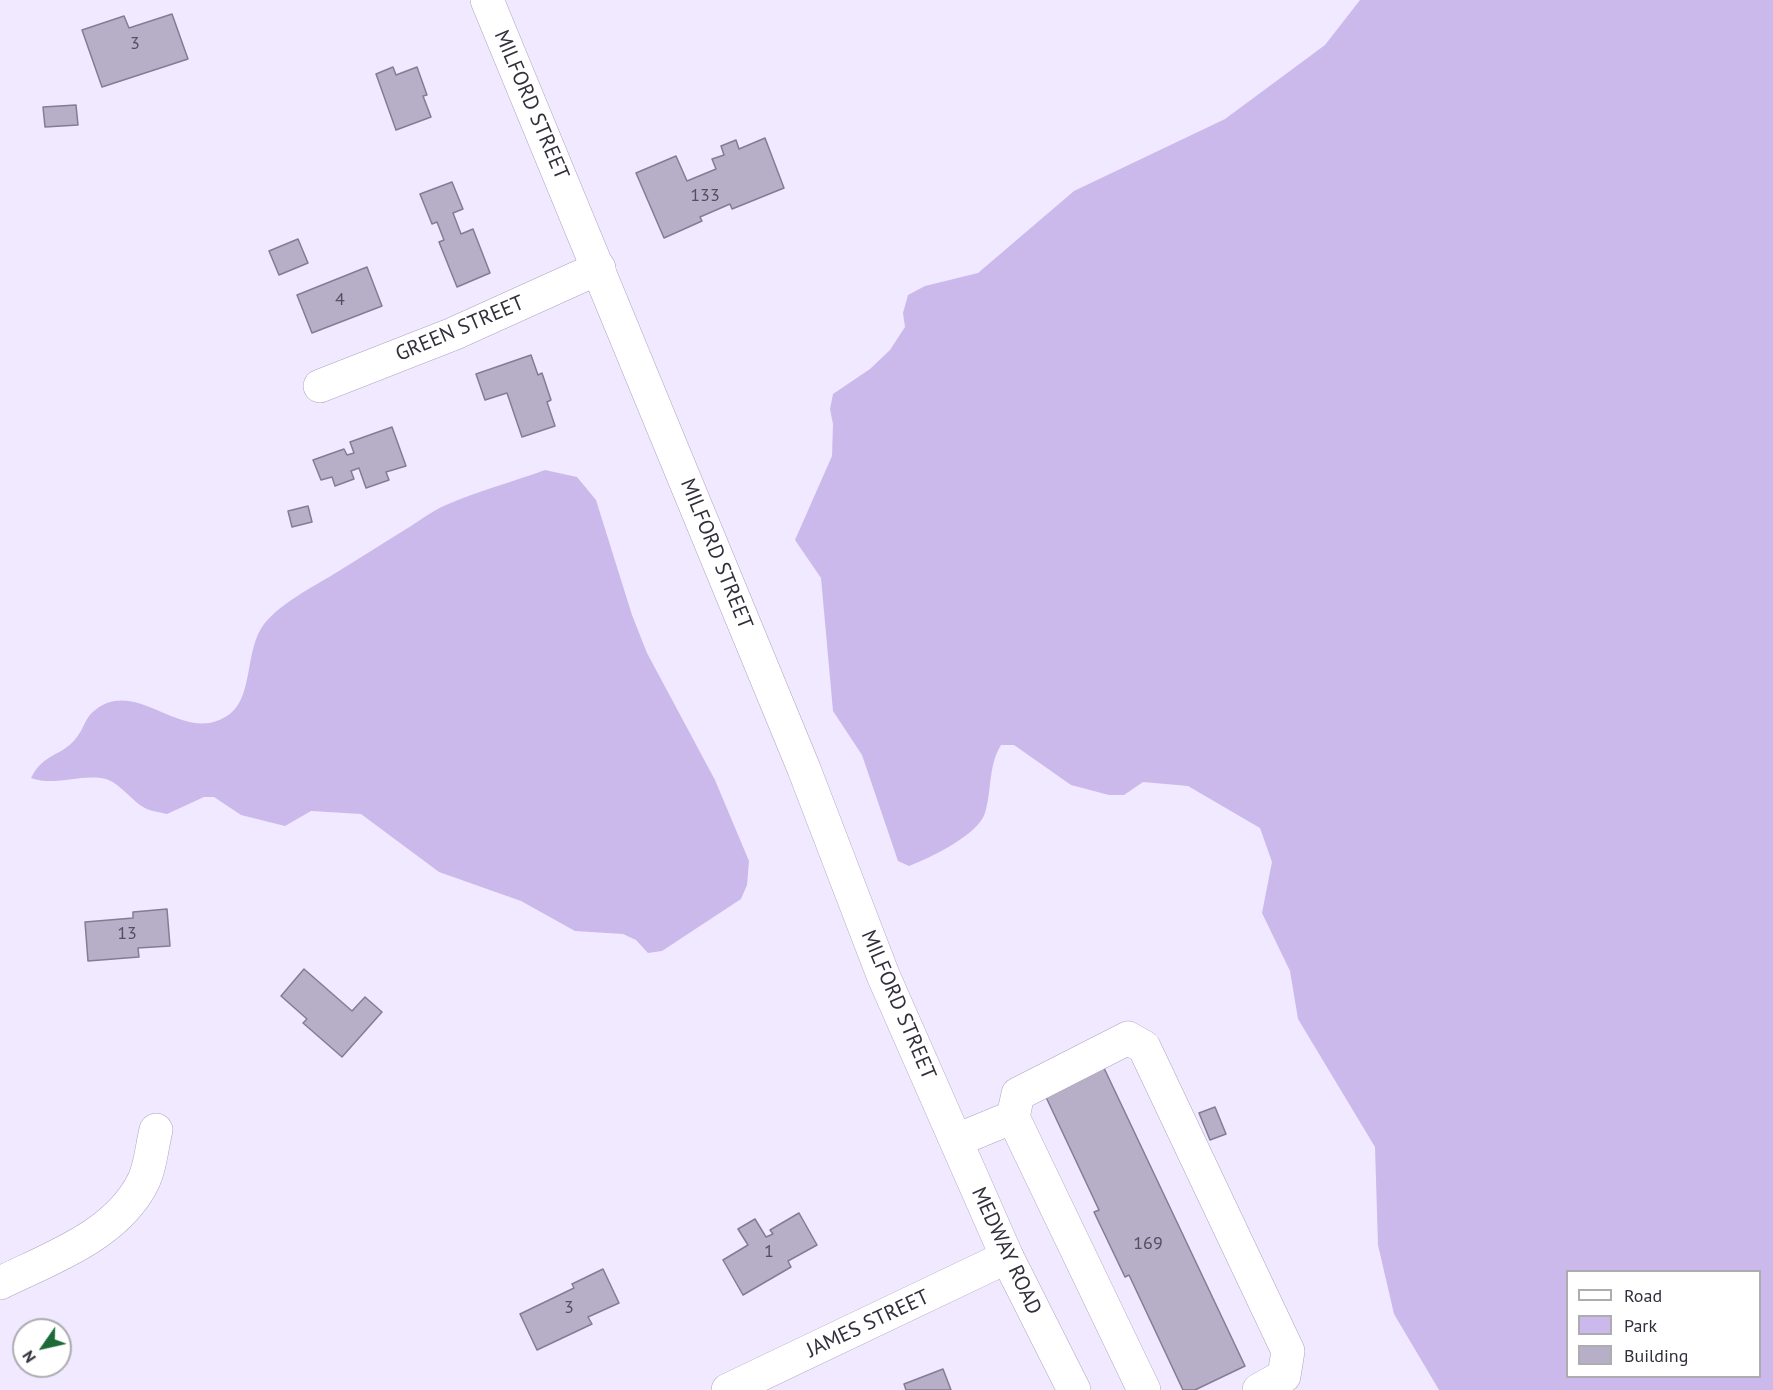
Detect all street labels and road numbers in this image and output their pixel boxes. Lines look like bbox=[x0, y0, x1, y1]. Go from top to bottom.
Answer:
street label: MILFORD STREET bbox=[488, 26, 574, 184]
street label: GREEN STREET bbox=[392, 291, 528, 367]
street label: MILFORD STREET bbox=[674, 475, 758, 633]
street label: MILFORD STREET bbox=[855, 926, 941, 1084]
street label: MEDWAY ROAD bbox=[966, 1183, 1046, 1319]
street label: JAMES STREET bbox=[803, 1285, 933, 1363]

